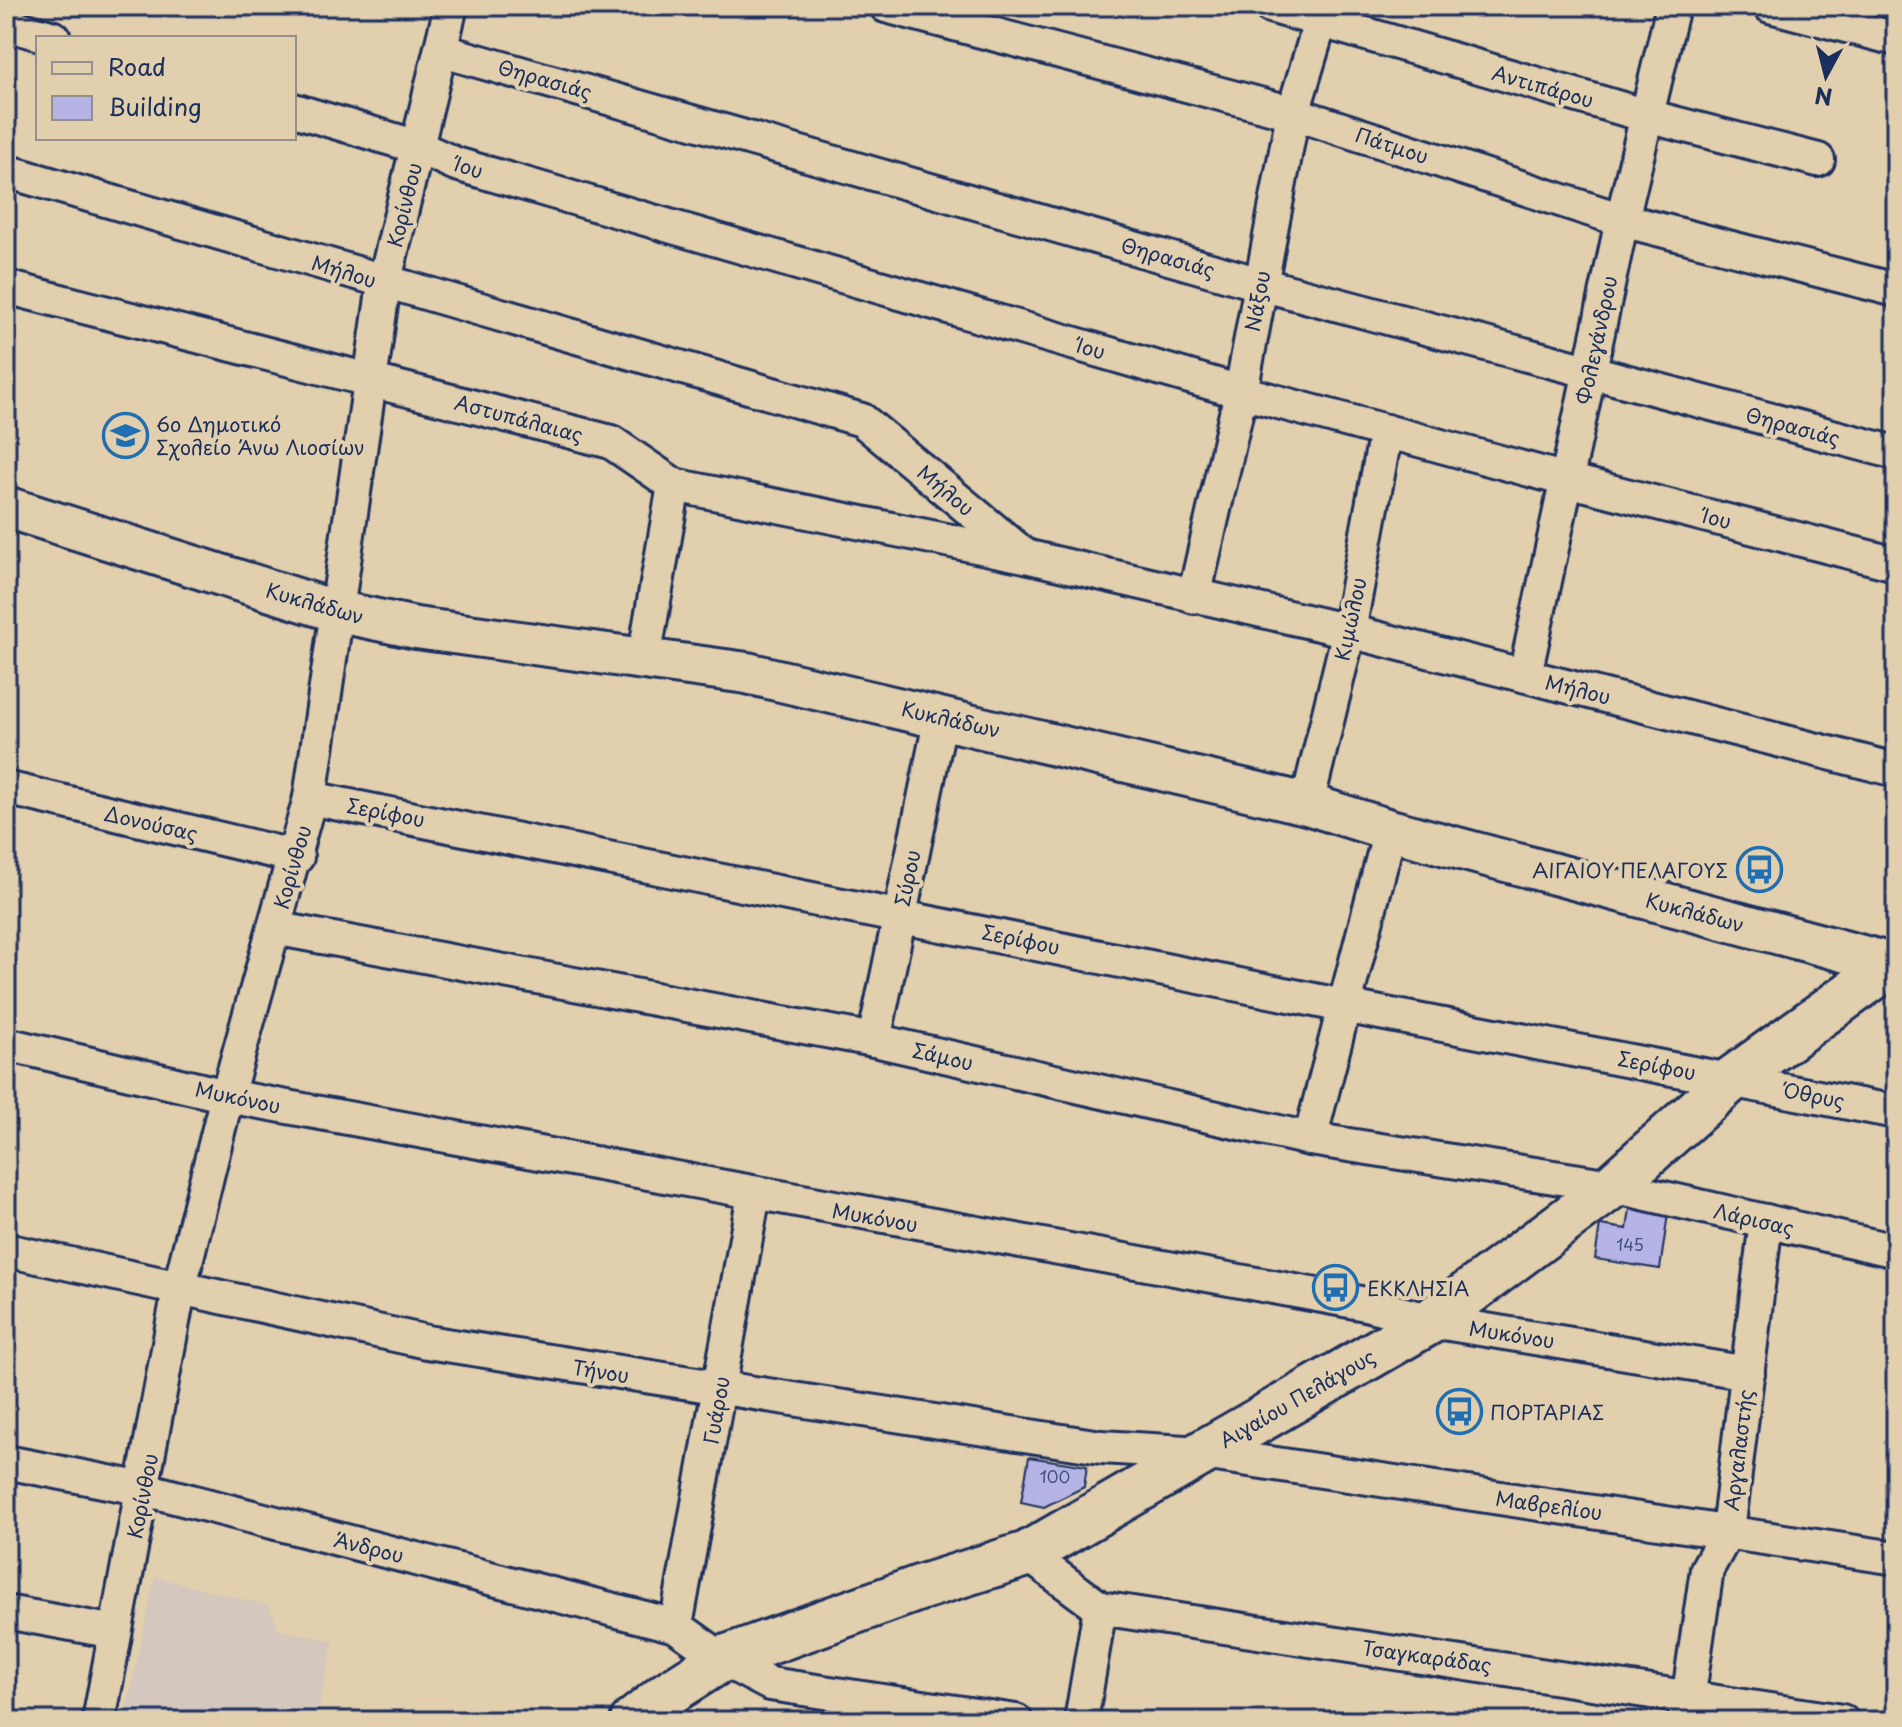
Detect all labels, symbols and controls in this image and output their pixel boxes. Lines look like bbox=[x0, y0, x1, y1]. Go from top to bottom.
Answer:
legend bbox=[36, 36, 296, 140]
north arrow bbox=[1786, 36, 1866, 116]
text: Road bbox=[108, 48, 166, 84]
street label: Θηρασιάς bbox=[494, 51, 596, 107]
street label: Αντιπάρου bbox=[1489, 57, 1597, 115]
text: N bbox=[1813, 80, 1834, 115]
text: Building bbox=[108, 88, 202, 124]
street label: Πάτμου bbox=[1351, 119, 1433, 171]
street label: Ίου bbox=[448, 147, 487, 186]
street label: Κορίνθου bbox=[379, 159, 429, 251]
street label: Θηρασιάς bbox=[1117, 229, 1219, 285]
street label: Μήλου bbox=[308, 247, 380, 295]
street label: Νάξου bbox=[1237, 268, 1277, 334]
street label: Φολεγάνδρου bbox=[1568, 273, 1624, 407]
street label: Ίου bbox=[1070, 329, 1109, 366]
street label: Αστυπάλαιας bbox=[451, 386, 587, 450]
street label: Θηρασιάς bbox=[1742, 399, 1844, 453]
place label: 6ο Δημοτικό Σχολείο Άνω Λιοσίων bbox=[156, 409, 365, 462]
school or university icon: 6ο Δημοτικό Σχολείο Άνω Λιοσίων bbox=[101, 411, 149, 459]
street label: Μήλου bbox=[911, 457, 981, 523]
street label: Ίου bbox=[1697, 499, 1735, 536]
street label: Κυκλάδων bbox=[263, 575, 367, 631]
street label: Κιμώλου bbox=[1327, 575, 1373, 663]
street label: Μήλου bbox=[1542, 666, 1614, 712]
street label: Κυκλάδων bbox=[899, 693, 1003, 745]
street label: Σερίφου bbox=[344, 790, 428, 834]
street label: Δονούσας bbox=[101, 798, 201, 848]
street label: Κορίνθου bbox=[266, 821, 318, 913]
bus stop icon: ΑΙΓΑΙΟΥ ΠΕΛΑΓΟΥΣ bbox=[1735, 846, 1783, 894]
street label: Σύρου bbox=[886, 847, 928, 909]
place label: ΑΙΓΑΙΟΥ ΠΕΛΑΓΟΥΣ bbox=[1532, 855, 1728, 885]
street label: Κυκλάδων bbox=[1643, 884, 1747, 940]
street label: Σερίφου bbox=[979, 916, 1063, 962]
street label: Σάμου bbox=[910, 1034, 976, 1078]
street label: Σερίφου bbox=[1615, 1043, 1699, 1087]
street label: Μυκόνου bbox=[193, 1073, 283, 1121]
street label: Όθρυς bbox=[1779, 1074, 1847, 1116]
street label: Μυκόνου bbox=[830, 1195, 920, 1239]
street label: Λάρισας bbox=[1711, 1195, 1797, 1243]
house number: 145 bbox=[1616, 1232, 1644, 1256]
bus stop icon: ΕΚΚΛΗΣΙΑ bbox=[1312, 1264, 1360, 1312]
place label: ΕΚΚΛΗΣΙΑ bbox=[1367, 1273, 1469, 1303]
street label: Μυκόνου bbox=[1467, 1312, 1557, 1356]
street label: Αιγαίου Πελάγους bbox=[1214, 1341, 1380, 1455]
street label: Τήνου bbox=[571, 1352, 631, 1390]
street label: Γυάρου bbox=[695, 1374, 737, 1446]
bus stop icon: ΠΟΡΤΑΡΙΑΣ bbox=[1435, 1388, 1483, 1436]
street label: Αργαλαστής bbox=[1716, 1388, 1760, 1512]
place label: ΠΟΡΤΑΡΙΑΣ bbox=[1490, 1397, 1604, 1427]
street label: Κορίνθου bbox=[119, 1451, 165, 1541]
house number: 100 bbox=[1040, 1464, 1070, 1488]
street label: Μαβρελίου bbox=[1494, 1483, 1604, 1527]
street label: Άνδρου bbox=[331, 1524, 407, 1570]
street label: Τσαγκαράδας bbox=[1361, 1632, 1493, 1680]

